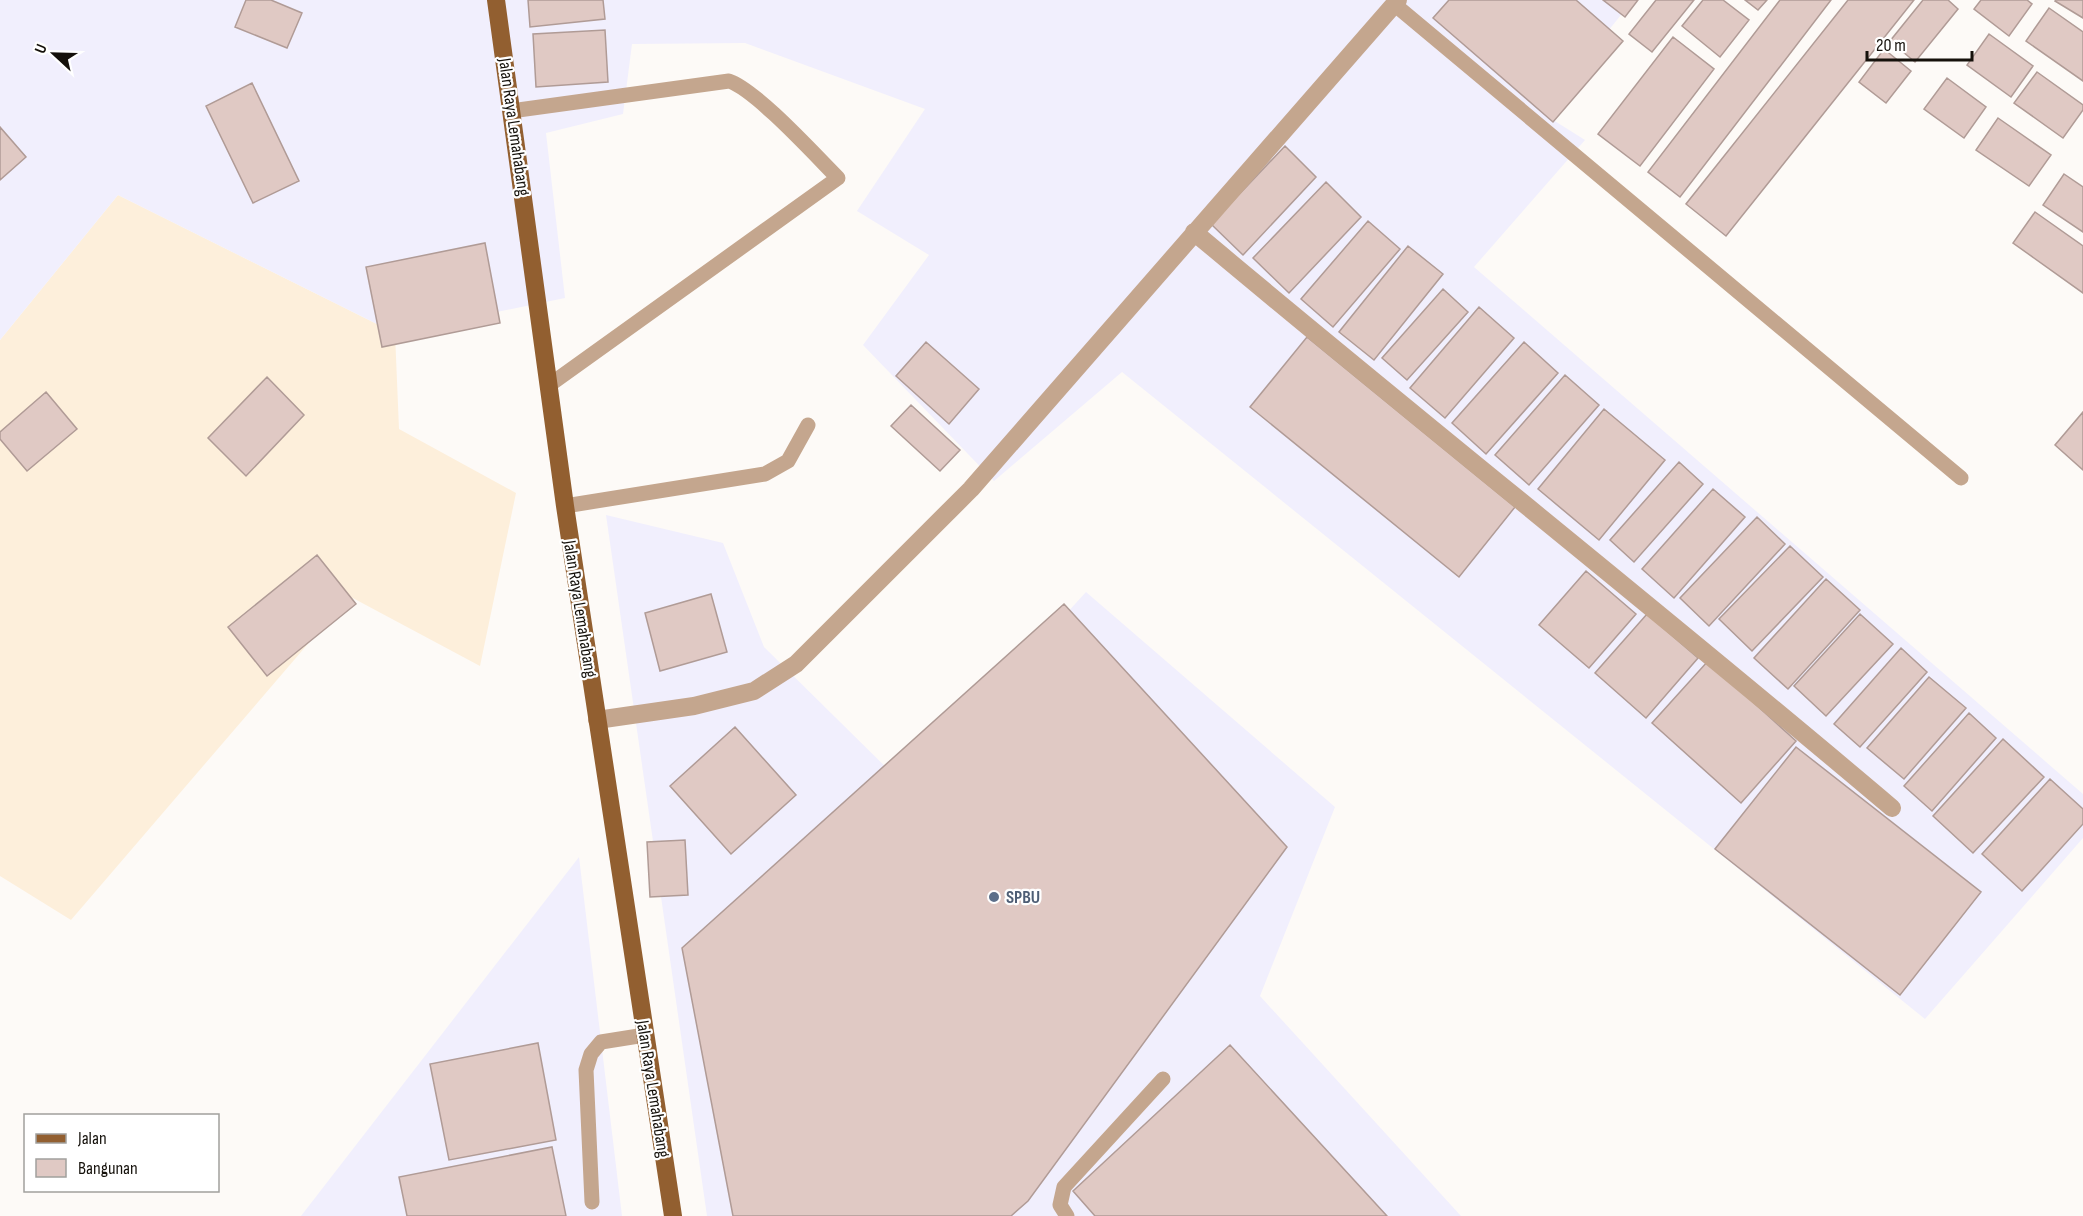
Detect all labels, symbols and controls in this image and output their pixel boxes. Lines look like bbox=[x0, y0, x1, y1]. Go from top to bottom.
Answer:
north arrow bbox=[24, 24, 84, 84]
scale bar bbox=[1867, 24, 1972, 62]
text: 20 m bbox=[1876, 35, 1906, 56]
text: U bbox=[31, 42, 52, 56]
street label: Jalan Raya Lemahabang bbox=[494, 56, 534, 197]
street label: Jalan Raya Lemahabang bbox=[559, 538, 601, 679]
place label: SPBU bbox=[1006, 887, 1040, 908]
marker: SPBU bbox=[987, 890, 1001, 904]
street label: Jalan Raya Lemahabang bbox=[632, 1018, 674, 1159]
legend bbox=[24, 1114, 219, 1192]
text: Jalan bbox=[77, 1128, 107, 1149]
text: Bangunan bbox=[78, 1158, 138, 1179]

